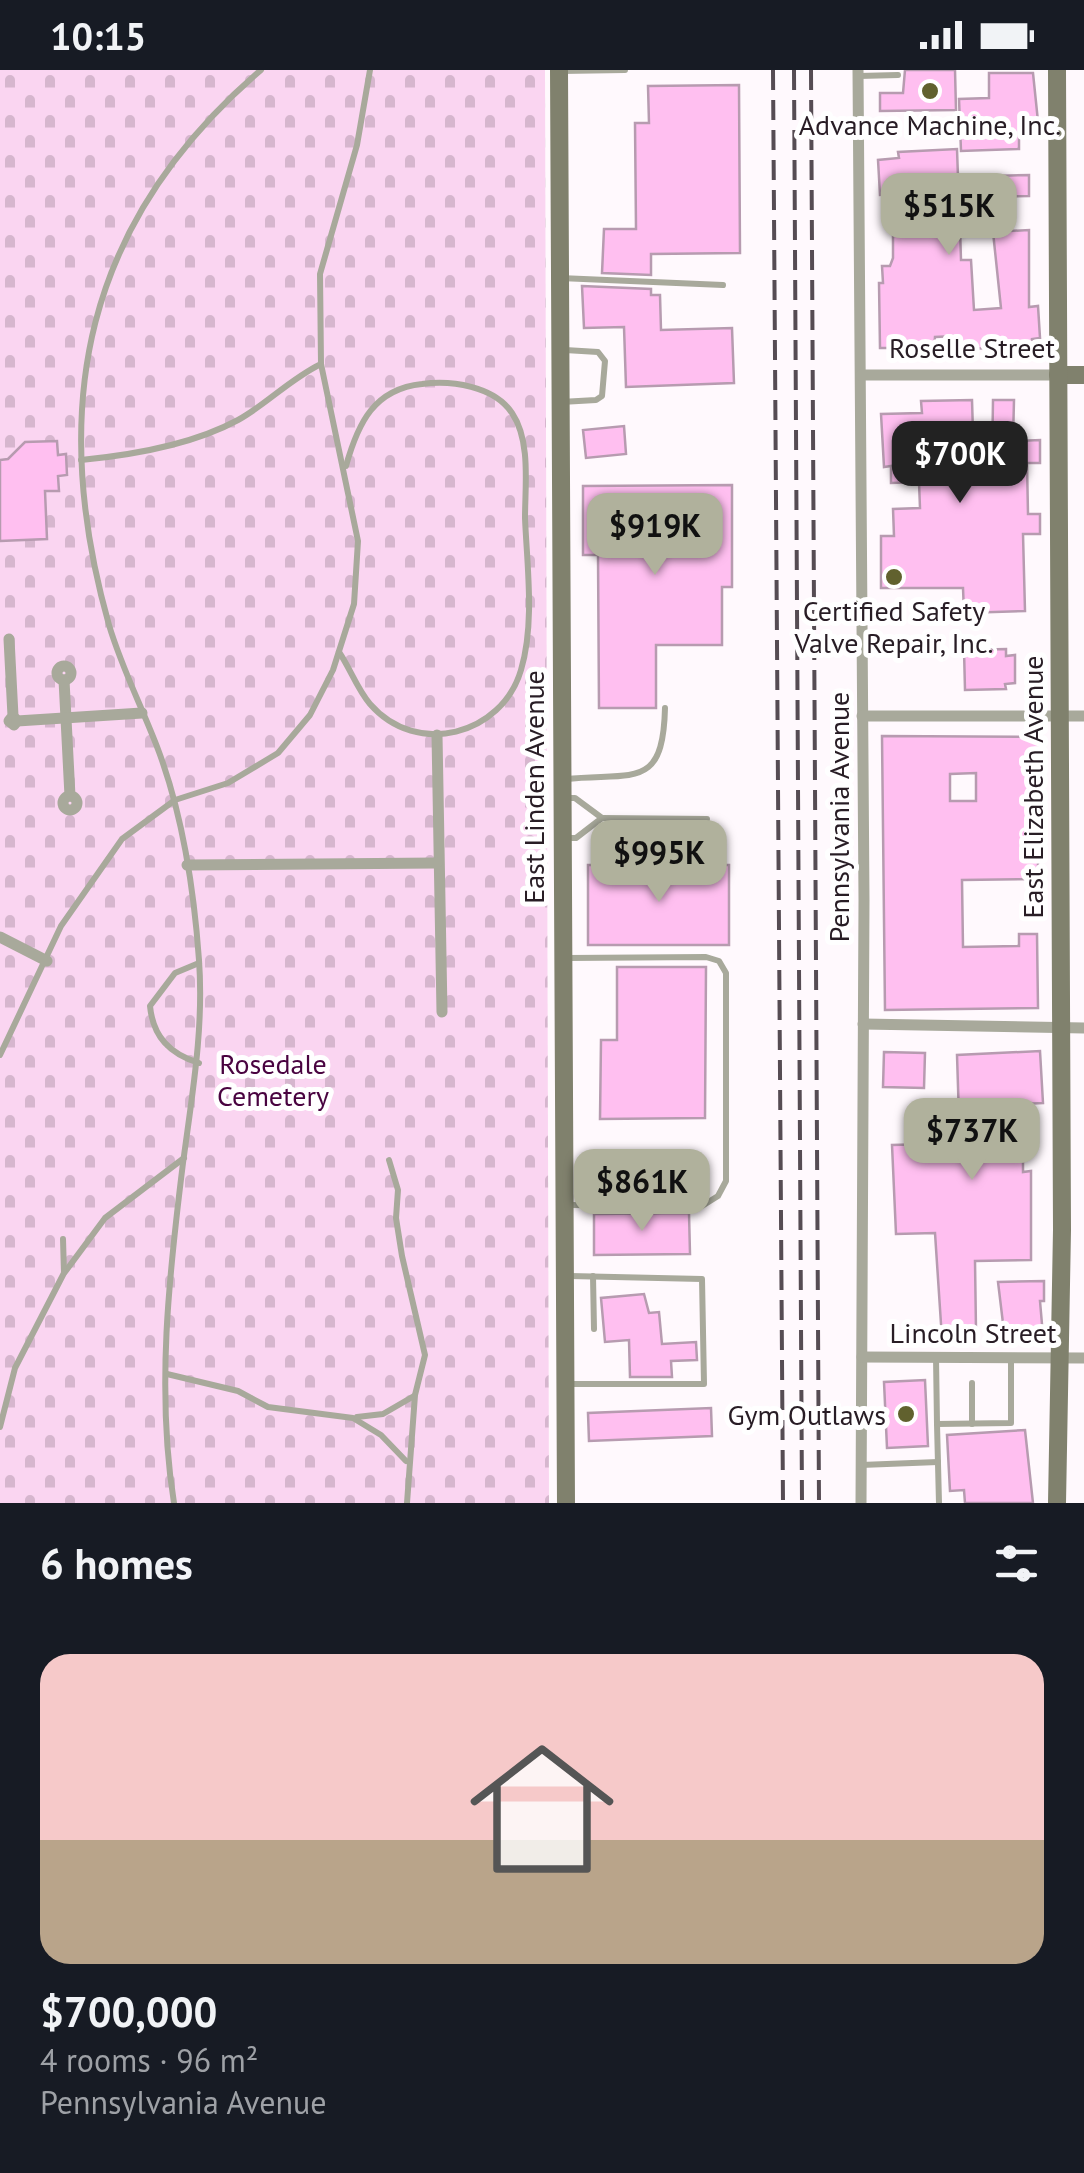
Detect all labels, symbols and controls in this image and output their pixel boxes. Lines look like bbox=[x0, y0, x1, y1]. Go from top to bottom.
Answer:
text: 10:15 bbox=[50, 11, 146, 60]
marker: Advance Machine, Inc. bbox=[919, 80, 941, 102]
place label: Advance Machine, Inc. bbox=[799, 106, 1061, 143]
pin: $515K bbox=[879, 173, 1019, 258]
text: $515K bbox=[903, 184, 995, 226]
street label: Roselle Street bbox=[889, 329, 1055, 366]
pin: $700K bbox=[890, 421, 1030, 506]
text: $700K bbox=[914, 432, 1006, 474]
pin: $919K bbox=[585, 493, 725, 578]
text: $919K bbox=[609, 504, 701, 546]
marker: Certified Safety Valve Repair, Inc. bbox=[883, 566, 905, 588]
place label: Certified Safety Valve Repair, Inc. bbox=[793, 592, 994, 661]
street label: East Elizabeth Avenue bbox=[1014, 656, 1051, 918]
street label: East Linden Avenue bbox=[515, 670, 552, 904]
street label: Pennsylvania Avenue bbox=[820, 692, 857, 942]
pin: $995K bbox=[589, 820, 729, 905]
text: $995K bbox=[613, 831, 705, 873]
park label: Rosedale Cemetery bbox=[217, 1045, 329, 1114]
pin: $737K bbox=[902, 1098, 1042, 1183]
text: $737K bbox=[926, 1109, 1018, 1151]
pin: $861K bbox=[572, 1149, 712, 1234]
text: $861K bbox=[596, 1160, 688, 1202]
street label: Lincoln Street bbox=[890, 1314, 1057, 1351]
place label: Gym Outlaws bbox=[727, 1396, 886, 1433]
marker: Gym Outlaws bbox=[895, 1403, 917, 1425]
text: 6 homes bbox=[40, 1536, 193, 1591]
icon: filters bbox=[989, 1536, 1044, 1591]
icon: home bbox=[452, 1719, 632, 1899]
text: $700,000 bbox=[40, 1984, 217, 2039]
text: 4 rooms · 96 m² bbox=[40, 2039, 258, 2081]
text: Pennsylvania Avenue bbox=[40, 2081, 326, 2123]

